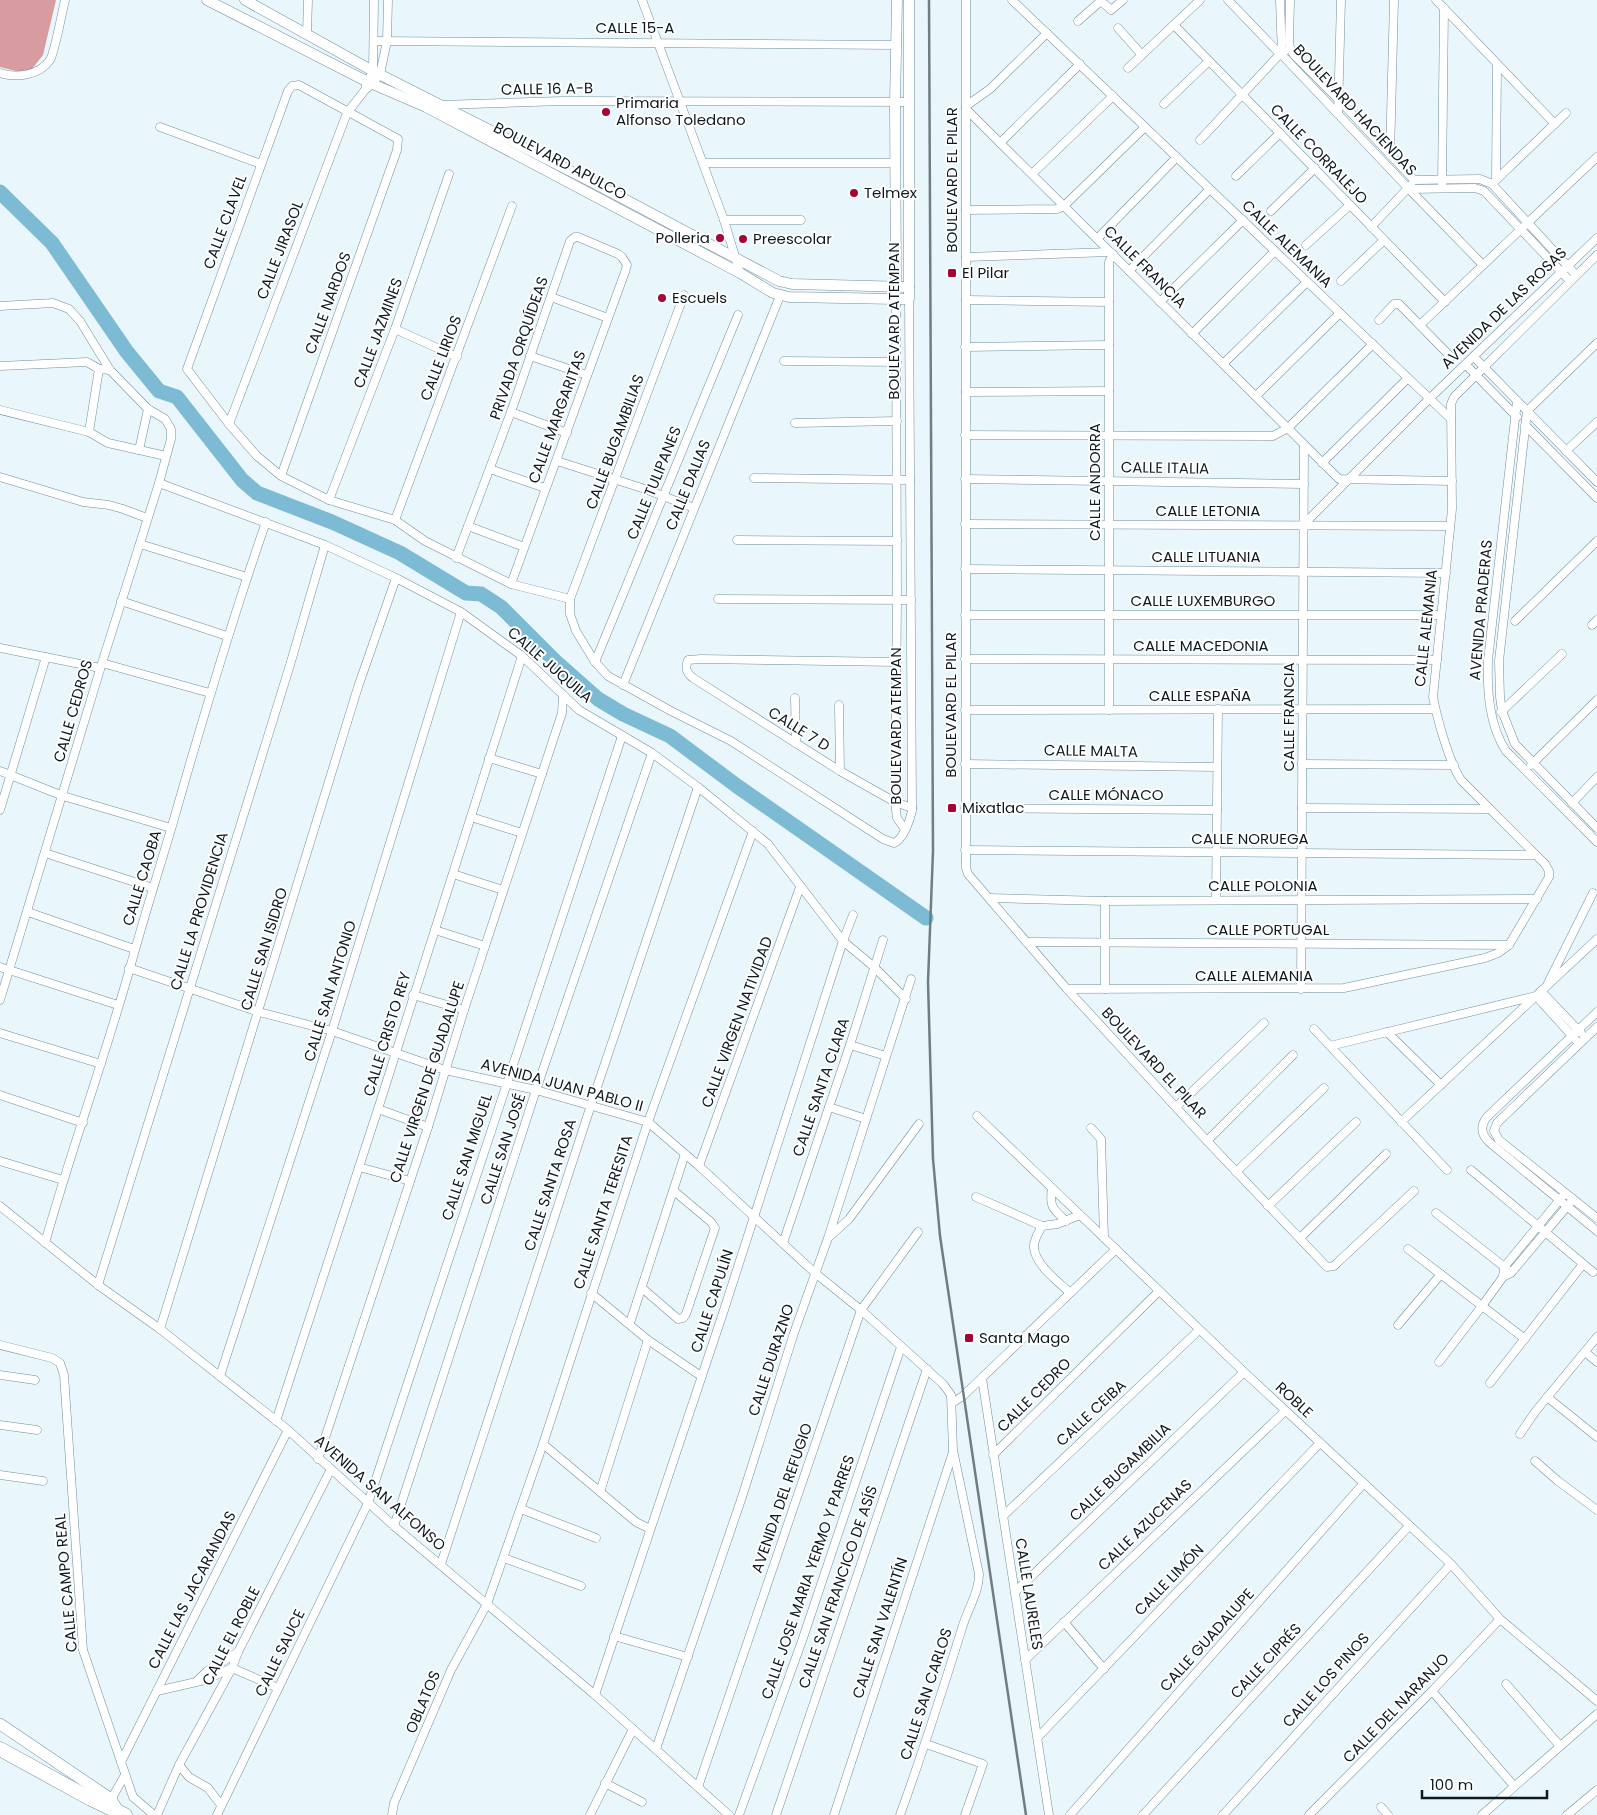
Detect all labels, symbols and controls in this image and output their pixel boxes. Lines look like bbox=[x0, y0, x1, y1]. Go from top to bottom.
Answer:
street label: CALLE 15-A bbox=[596, 17, 674, 38]
street label: BOULEVARD HACIENDAS bbox=[1289, 39, 1422, 180]
street label: CALLE 16 A-B bbox=[501, 77, 593, 100]
place label: Primaria Alfonso Toledano bbox=[616, 92, 746, 130]
street label: CALLE CORRALEJO bbox=[1266, 99, 1373, 209]
marker: Primaria Alfonso Toledano bbox=[600, 106, 612, 118]
street label: BOULEVARD EL PILAR bbox=[941, 107, 962, 253]
street label: BOULEVARD APULCO bbox=[490, 117, 631, 205]
street label: CALLE CLAVEL bbox=[198, 171, 251, 272]
place label: Telmex bbox=[864, 182, 917, 203]
marker: Telmex bbox=[848, 187, 860, 199]
street label: CALLE ALEMANIA bbox=[1238, 195, 1337, 292]
street label: CALLE JIRASOL bbox=[251, 197, 308, 302]
street label: CALLE FRANCIA bbox=[1099, 221, 1191, 313]
place label: Polleria bbox=[656, 227, 710, 248]
place label: Preescolar bbox=[753, 228, 832, 249]
marker: Polleria bbox=[714, 232, 726, 244]
marker: Preescolar bbox=[737, 233, 749, 245]
street label: BOULEVARD ATEMPAN bbox=[883, 242, 904, 400]
street label: AVENIDA DE LAS ROSAS bbox=[1436, 242, 1571, 373]
street label: CALLE NARDOS bbox=[299, 249, 356, 357]
place label: El Pilar bbox=[962, 262, 1010, 283]
marker: El Pilar bbox=[946, 267, 958, 279]
street label: PRIVADA ORQUÍDEAS bbox=[484, 273, 553, 422]
street label: CALLE JAZMINES bbox=[348, 275, 407, 391]
place label: Escuels bbox=[672, 287, 727, 308]
marker: Escuels bbox=[656, 292, 668, 304]
street label: CALLE LIRIOS bbox=[415, 312, 466, 404]
street label: CALLE MARGARITAS bbox=[523, 347, 590, 486]
street label: CALLE BUGAMBILIAS bbox=[580, 371, 649, 512]
street label: CALLE TULIPANES bbox=[621, 423, 686, 543]
street label: CALLE ANDORRA bbox=[1084, 423, 1105, 541]
street label: CALLE DALIAS bbox=[660, 436, 715, 533]
street label: CALLE ITALIA bbox=[1121, 456, 1209, 479]
street label: CALLE LETONIA bbox=[1156, 500, 1260, 521]
street label: AVENIDA PRADERAS bbox=[1464, 539, 1497, 681]
street label: CALLE LITUANIA bbox=[1151, 546, 1261, 567]
street label: CALLE ALEMANIA bbox=[1409, 568, 1442, 688]
street label: CALLE LUXEMBURGO bbox=[1131, 590, 1276, 611]
street label: CALLE JUQUILA bbox=[503, 622, 597, 708]
street label: BOULEVARD EL PILAR bbox=[940, 632, 961, 778]
street label: CALLE MACEDONIA bbox=[1133, 635, 1269, 656]
street label: BOULEVARD ATEMPAN bbox=[885, 647, 906, 805]
street label: CALLE CEDROS bbox=[48, 657, 97, 765]
street label: CALLE FRANCIA bbox=[1278, 662, 1299, 772]
street label: CALLE ESPAÑA bbox=[1149, 685, 1251, 706]
street label: CALLE 7 D bbox=[764, 701, 834, 756]
street label: CALLE MALTA bbox=[1044, 739, 1138, 762]
street label: CALLE MÓNACO bbox=[1048, 784, 1164, 805]
place label: Mixatlac bbox=[962, 797, 1024, 818]
marker: Mixatlac bbox=[946, 802, 958, 814]
street label: CALLE CAOBA bbox=[117, 827, 166, 928]
street label: CALLE NORUEGA bbox=[1191, 828, 1309, 849]
street label: CALLE LA PROVIDENCIA bbox=[164, 829, 233, 993]
street label: CALLE POLONIA bbox=[1208, 875, 1318, 896]
street label: CALLE SAN ISIDRO bbox=[235, 885, 292, 1013]
street label: CALLE SAN ANTONIO bbox=[298, 918, 361, 1064]
street label: CALLE PORTUGAL bbox=[1207, 919, 1330, 940]
street label: CALLE VIRGEN NATIVIDAD bbox=[696, 933, 777, 1110]
street label: CALLE ALEMANIA bbox=[1195, 965, 1313, 986]
street label: CALLE CRISTO REY bbox=[358, 969, 415, 1099]
street label: CALLE VIRGEN DE GUADALUPE bbox=[384, 978, 469, 1185]
street label: BOULEVARD EL PILAR bbox=[1097, 1002, 1212, 1123]
street label: CALLE SANTA CLARA bbox=[787, 1015, 854, 1159]
street label: AVENIDA JUAN PABLO II bbox=[479, 1053, 646, 1116]
street label: CALLE SAN MIGUEL bbox=[436, 1090, 497, 1223]
street label: CALLE SAN JOSÉ bbox=[475, 1090, 530, 1207]
street label: CALLE SANTA ROSA bbox=[518, 1116, 581, 1254]
street label: CALLE SANTA TERESITA bbox=[568, 1132, 637, 1292]
street label: CALLE CAPULÍN bbox=[685, 1246, 738, 1355]
street label: CALLE DURAZNO bbox=[742, 1301, 799, 1419]
place label: Santa Mago bbox=[979, 1327, 1070, 1348]
marker: Santa Mago bbox=[963, 1332, 975, 1344]
street label: CALLE CEDRO bbox=[992, 1353, 1076, 1436]
street label: CALLE CEIBA bbox=[1051, 1375, 1130, 1451]
street label: ROBLE bbox=[1271, 1377, 1318, 1422]
street label: CALLE BUGAMBILIA bbox=[1064, 1418, 1175, 1526]
street label: AVENIDA DEL REFUGIO bbox=[746, 1420, 817, 1576]
street label: AVENIDA SAN ALFONSO bbox=[310, 1430, 451, 1556]
street label: CALLE JOSE MARIA YERMO Y PARRES bbox=[756, 1452, 859, 1702]
street label: CALLE AZUCENAS bbox=[1093, 1474, 1196, 1575]
street label: CALLE SAN FRANCICO DE ASÍS bbox=[793, 1482, 882, 1691]
street label: CALLE LAS JACARANDAS bbox=[143, 1507, 241, 1672]
street label: CALLE CAMPO REAL bbox=[49, 1512, 82, 1653]
street label: CALLE LAURELES bbox=[1010, 1537, 1049, 1651]
street label: CALLE LIMÓN bbox=[1129, 1539, 1208, 1620]
street label: CALLE SAN VALENTÍN bbox=[847, 1555, 912, 1701]
street label: CALLE EL ROBLE bbox=[196, 1583, 265, 1689]
street label: CALLE GUADALUPE bbox=[1155, 1584, 1259, 1696]
street label: CALLE SAUCE bbox=[249, 1606, 310, 1700]
street label: CALLE CIPRÉS bbox=[1225, 1618, 1306, 1703]
street label: CALLE SAN CARLOS bbox=[894, 1625, 957, 1763]
street label: CALLE LOS PINOS bbox=[1277, 1628, 1374, 1732]
street label: CALLE DEL NARANJO bbox=[1338, 1648, 1454, 1767]
street label: OBLATOS bbox=[400, 1667, 445, 1736]
scale bar bbox=[1422, 1768, 1547, 1800]
text: 100 m bbox=[1430, 1774, 1473, 1795]

